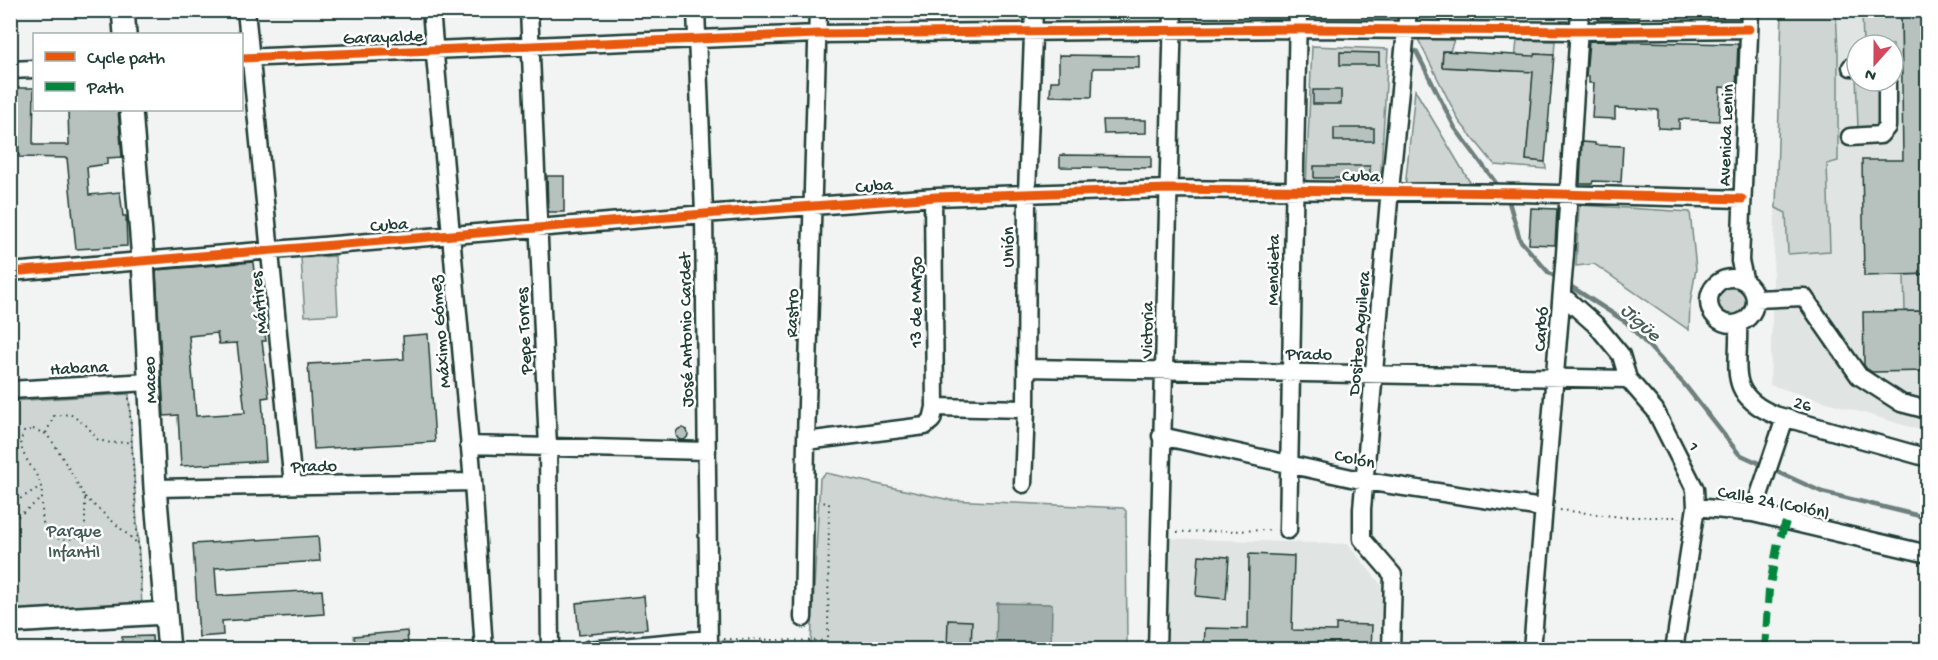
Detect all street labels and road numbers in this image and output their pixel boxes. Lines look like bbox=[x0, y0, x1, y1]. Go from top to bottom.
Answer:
street label: Garayalde bbox=[343, 27, 424, 50]
street label: Avenida Lenin bbox=[1715, 83, 1740, 186]
street label: Cuba bbox=[1342, 167, 1381, 188]
street label: Cuba bbox=[855, 175, 895, 200]
street label: Cuba bbox=[370, 215, 410, 238]
street label: Unión bbox=[999, 226, 1020, 267]
street label: Mendieta bbox=[1263, 233, 1286, 306]
street label: José Antonio Cardet bbox=[676, 251, 699, 407]
street label: 13 de MArzo bbox=[907, 256, 928, 349]
street label: Mártires bbox=[247, 269, 274, 335]
street label: Dositeo Aguilera bbox=[1345, 269, 1376, 397]
street label: Máximo Gómez bbox=[426, 274, 457, 389]
street label: Pepe Torres bbox=[513, 286, 538, 376]
street label: Rastro bbox=[782, 288, 805, 338]
street label: Victoria bbox=[1137, 300, 1160, 360]
street label: Carbó bbox=[1530, 306, 1555, 352]
street label: Prado bbox=[1285, 345, 1332, 366]
street label: Maceo bbox=[140, 356, 163, 404]
street label: Habana bbox=[49, 357, 110, 382]
street label: 26 bbox=[1791, 393, 1815, 418]
street label: 1 bbox=[1681, 438, 1704, 455]
street label: Colón bbox=[1332, 446, 1377, 475]
street label: Prado bbox=[290, 457, 337, 478]
street label: Calle 24 (Colón) bbox=[1716, 482, 1831, 525]

